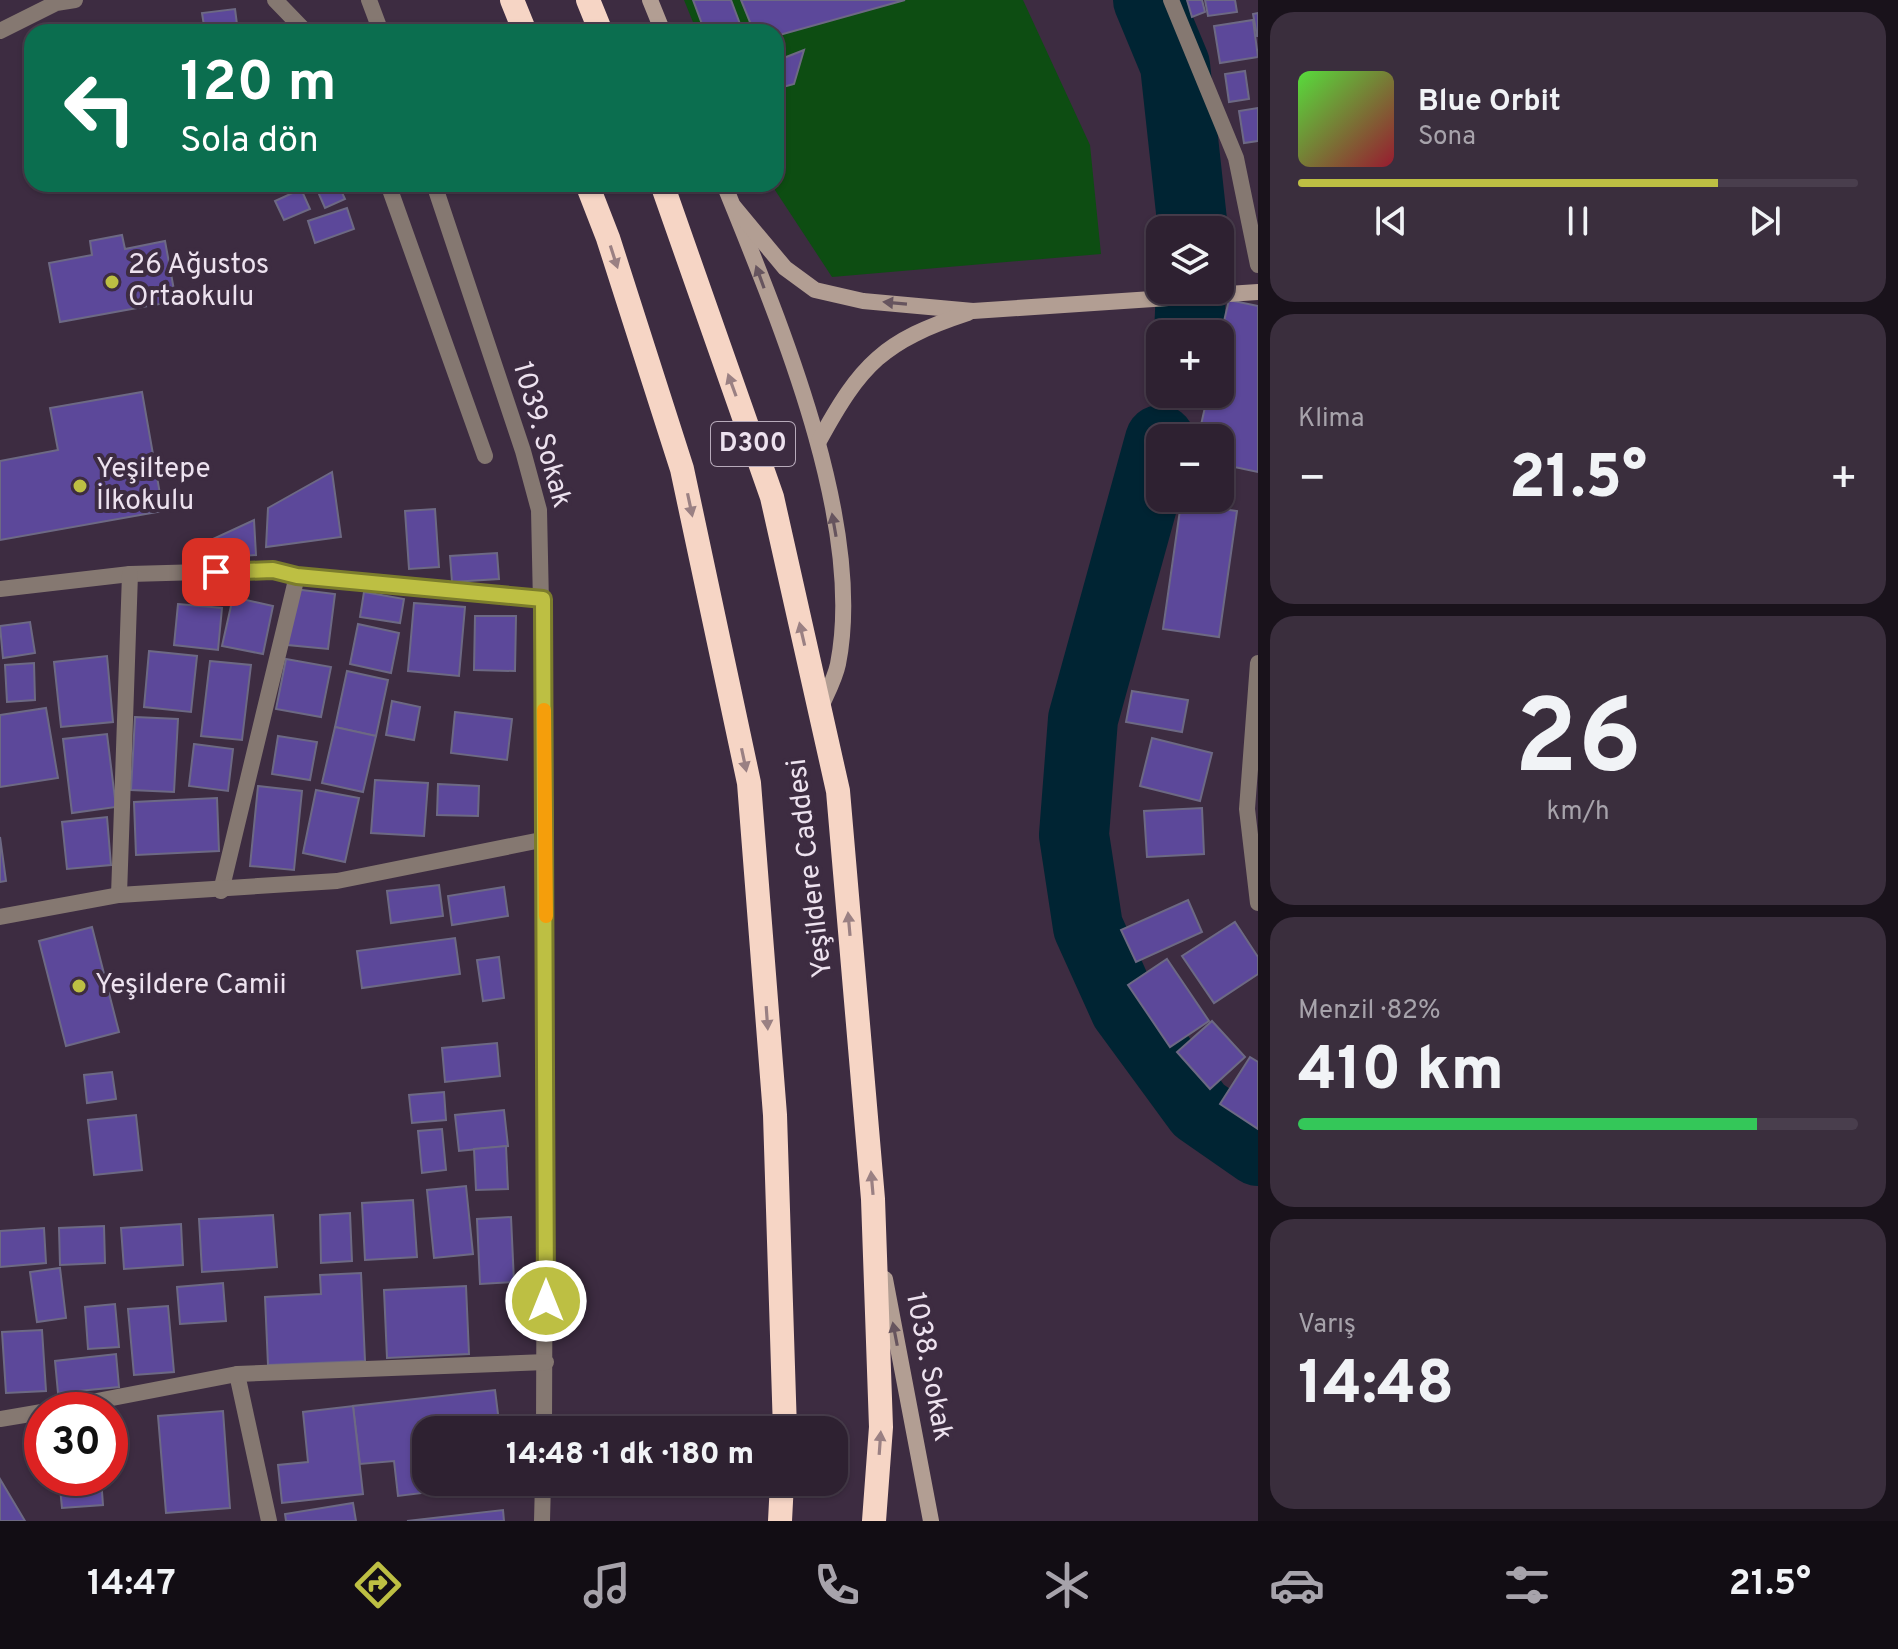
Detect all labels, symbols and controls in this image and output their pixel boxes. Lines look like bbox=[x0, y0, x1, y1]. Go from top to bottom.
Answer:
text: 120 m bbox=[180, 50, 337, 120]
icon: left bbox=[48, 56, 152, 160]
text: Blue Orbit bbox=[1418, 84, 1561, 121]
text: Sola dön bbox=[180, 119, 319, 165]
text: Sona bbox=[1418, 121, 1476, 154]
icon: previous bbox=[1369, 199, 1413, 243]
icon: pause bbox=[1556, 199, 1600, 243]
icon: next bbox=[1743, 199, 1787, 243]
map controls bbox=[1146, 216, 1234, 512]
button: layers bbox=[1146, 216, 1234, 304]
one-way arrow bbox=[609, 245, 621, 269]
place label: 26 Ağustos Ortaokulu bbox=[128, 248, 269, 316]
one-way arrow bbox=[753, 265, 766, 289]
marker: 26 Ağustos Ortaokulu bbox=[103, 273, 121, 291]
one-way arrow bbox=[882, 296, 907, 309]
button: + bbox=[1146, 320, 1234, 408]
street label: 1039. Sokak bbox=[503, 358, 579, 512]
one-way arrow bbox=[725, 372, 737, 396]
text: Klima bbox=[1298, 403, 1364, 436]
road number: D300 bbox=[711, 422, 795, 466]
button: − bbox=[1146, 424, 1234, 512]
text: 21.5° bbox=[1509, 443, 1647, 519]
place label: Yeşiltepe İlkokulu bbox=[96, 452, 211, 520]
text: − bbox=[1298, 453, 1326, 509]
text: + bbox=[1830, 453, 1858, 509]
marker: Yeşiltepe İlkokulu bbox=[71, 477, 89, 495]
one-way arrow bbox=[684, 493, 697, 518]
one-way arrow bbox=[828, 512, 840, 537]
pin bbox=[182, 538, 250, 606]
icon: arrive bbox=[194, 550, 238, 594]
one-way arrow bbox=[795, 622, 808, 647]
text: 26 bbox=[1514, 678, 1642, 810]
one-way arrow bbox=[738, 747, 751, 772]
street label: Yeşildere Caddesi bbox=[780, 756, 842, 980]
text: km/h bbox=[1546, 796, 1610, 829]
one-way arrow bbox=[843, 911, 856, 936]
place label: Yeşildere Camii bbox=[95, 968, 287, 1004]
marker: Yeşildere Camii bbox=[70, 977, 88, 995]
text: Menzil · 82% bbox=[1298, 995, 1441, 1028]
one-way arrow bbox=[761, 1006, 774, 1031]
text: 410 km bbox=[1298, 1035, 1504, 1111]
one-way arrow bbox=[865, 1171, 878, 1196]
position arrow bbox=[504, 1259, 588, 1343]
street label: 1038. Sokak bbox=[896, 1290, 960, 1444]
text: Varış bbox=[1298, 1309, 1356, 1342]
one-way arrow bbox=[889, 1322, 901, 1347]
text: 14:48 bbox=[1298, 1349, 1454, 1425]
speed limit sign: 30 bbox=[24, 1392, 128, 1496]
one-way arrow bbox=[874, 1430, 887, 1455]
text: 14:48 · 1 dk · 180 m bbox=[506, 1437, 754, 1474]
icon: directions bbox=[350, 1557, 406, 1613]
icon: music bbox=[579, 1557, 635, 1613]
icon: phone bbox=[809, 1557, 865, 1613]
icon: climate bbox=[1039, 1557, 1095, 1613]
icon: car bbox=[1269, 1557, 1325, 1613]
icon: filters bbox=[1499, 1557, 1555, 1613]
text: 14:47 bbox=[87, 1562, 176, 1608]
text: 21.5° bbox=[1729, 1562, 1811, 1608]

